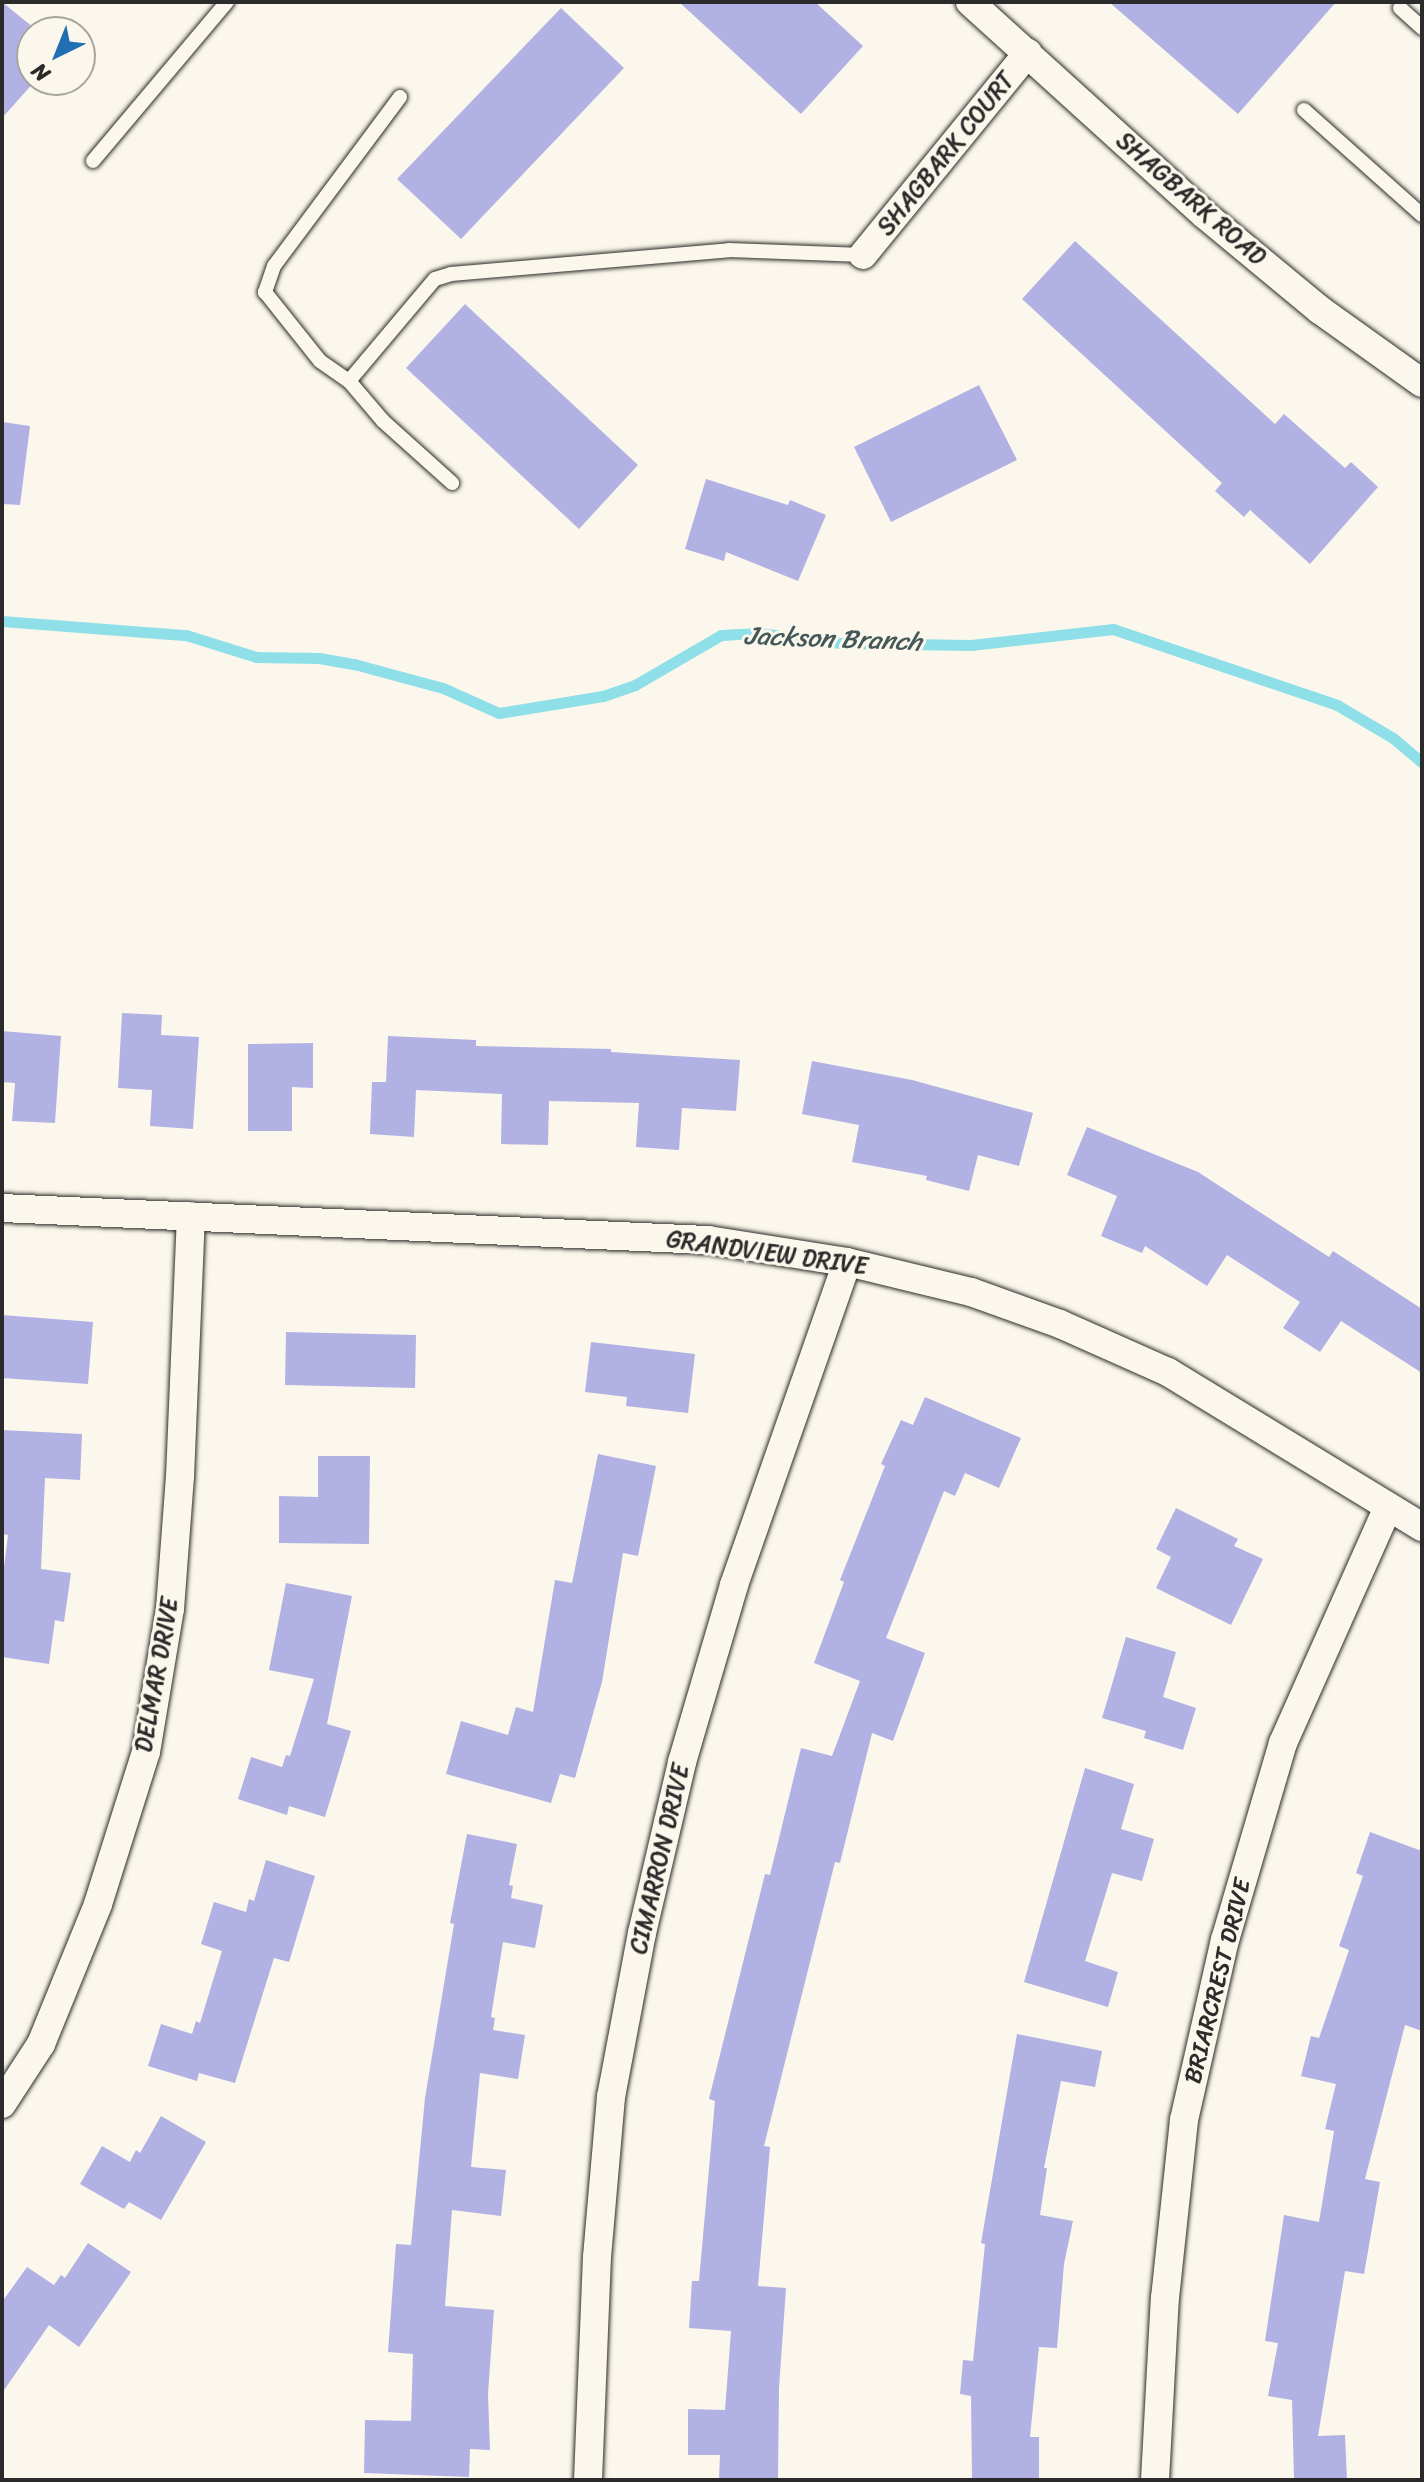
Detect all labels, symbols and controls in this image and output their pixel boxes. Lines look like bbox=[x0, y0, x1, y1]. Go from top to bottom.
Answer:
north arrow bbox=[16, 16, 96, 96]
text: N bbox=[22, 53, 60, 92]
street label: SHAGBARK COURT bbox=[871, 67, 1021, 241]
street label: SHAGBARK ROAD bbox=[1110, 126, 1272, 272]
water label: Jackson Branch bbox=[744, 620, 922, 658]
street label: GRANDVIEW DRIVE bbox=[665, 1225, 869, 1281]
street label: DELMAR DRIVE bbox=[129, 1593, 185, 1757]
street label: CIMARRON DRIVE bbox=[624, 1761, 696, 1957]
street label: BRIARCREST DRIVE bbox=[1179, 1875, 1257, 2087]

